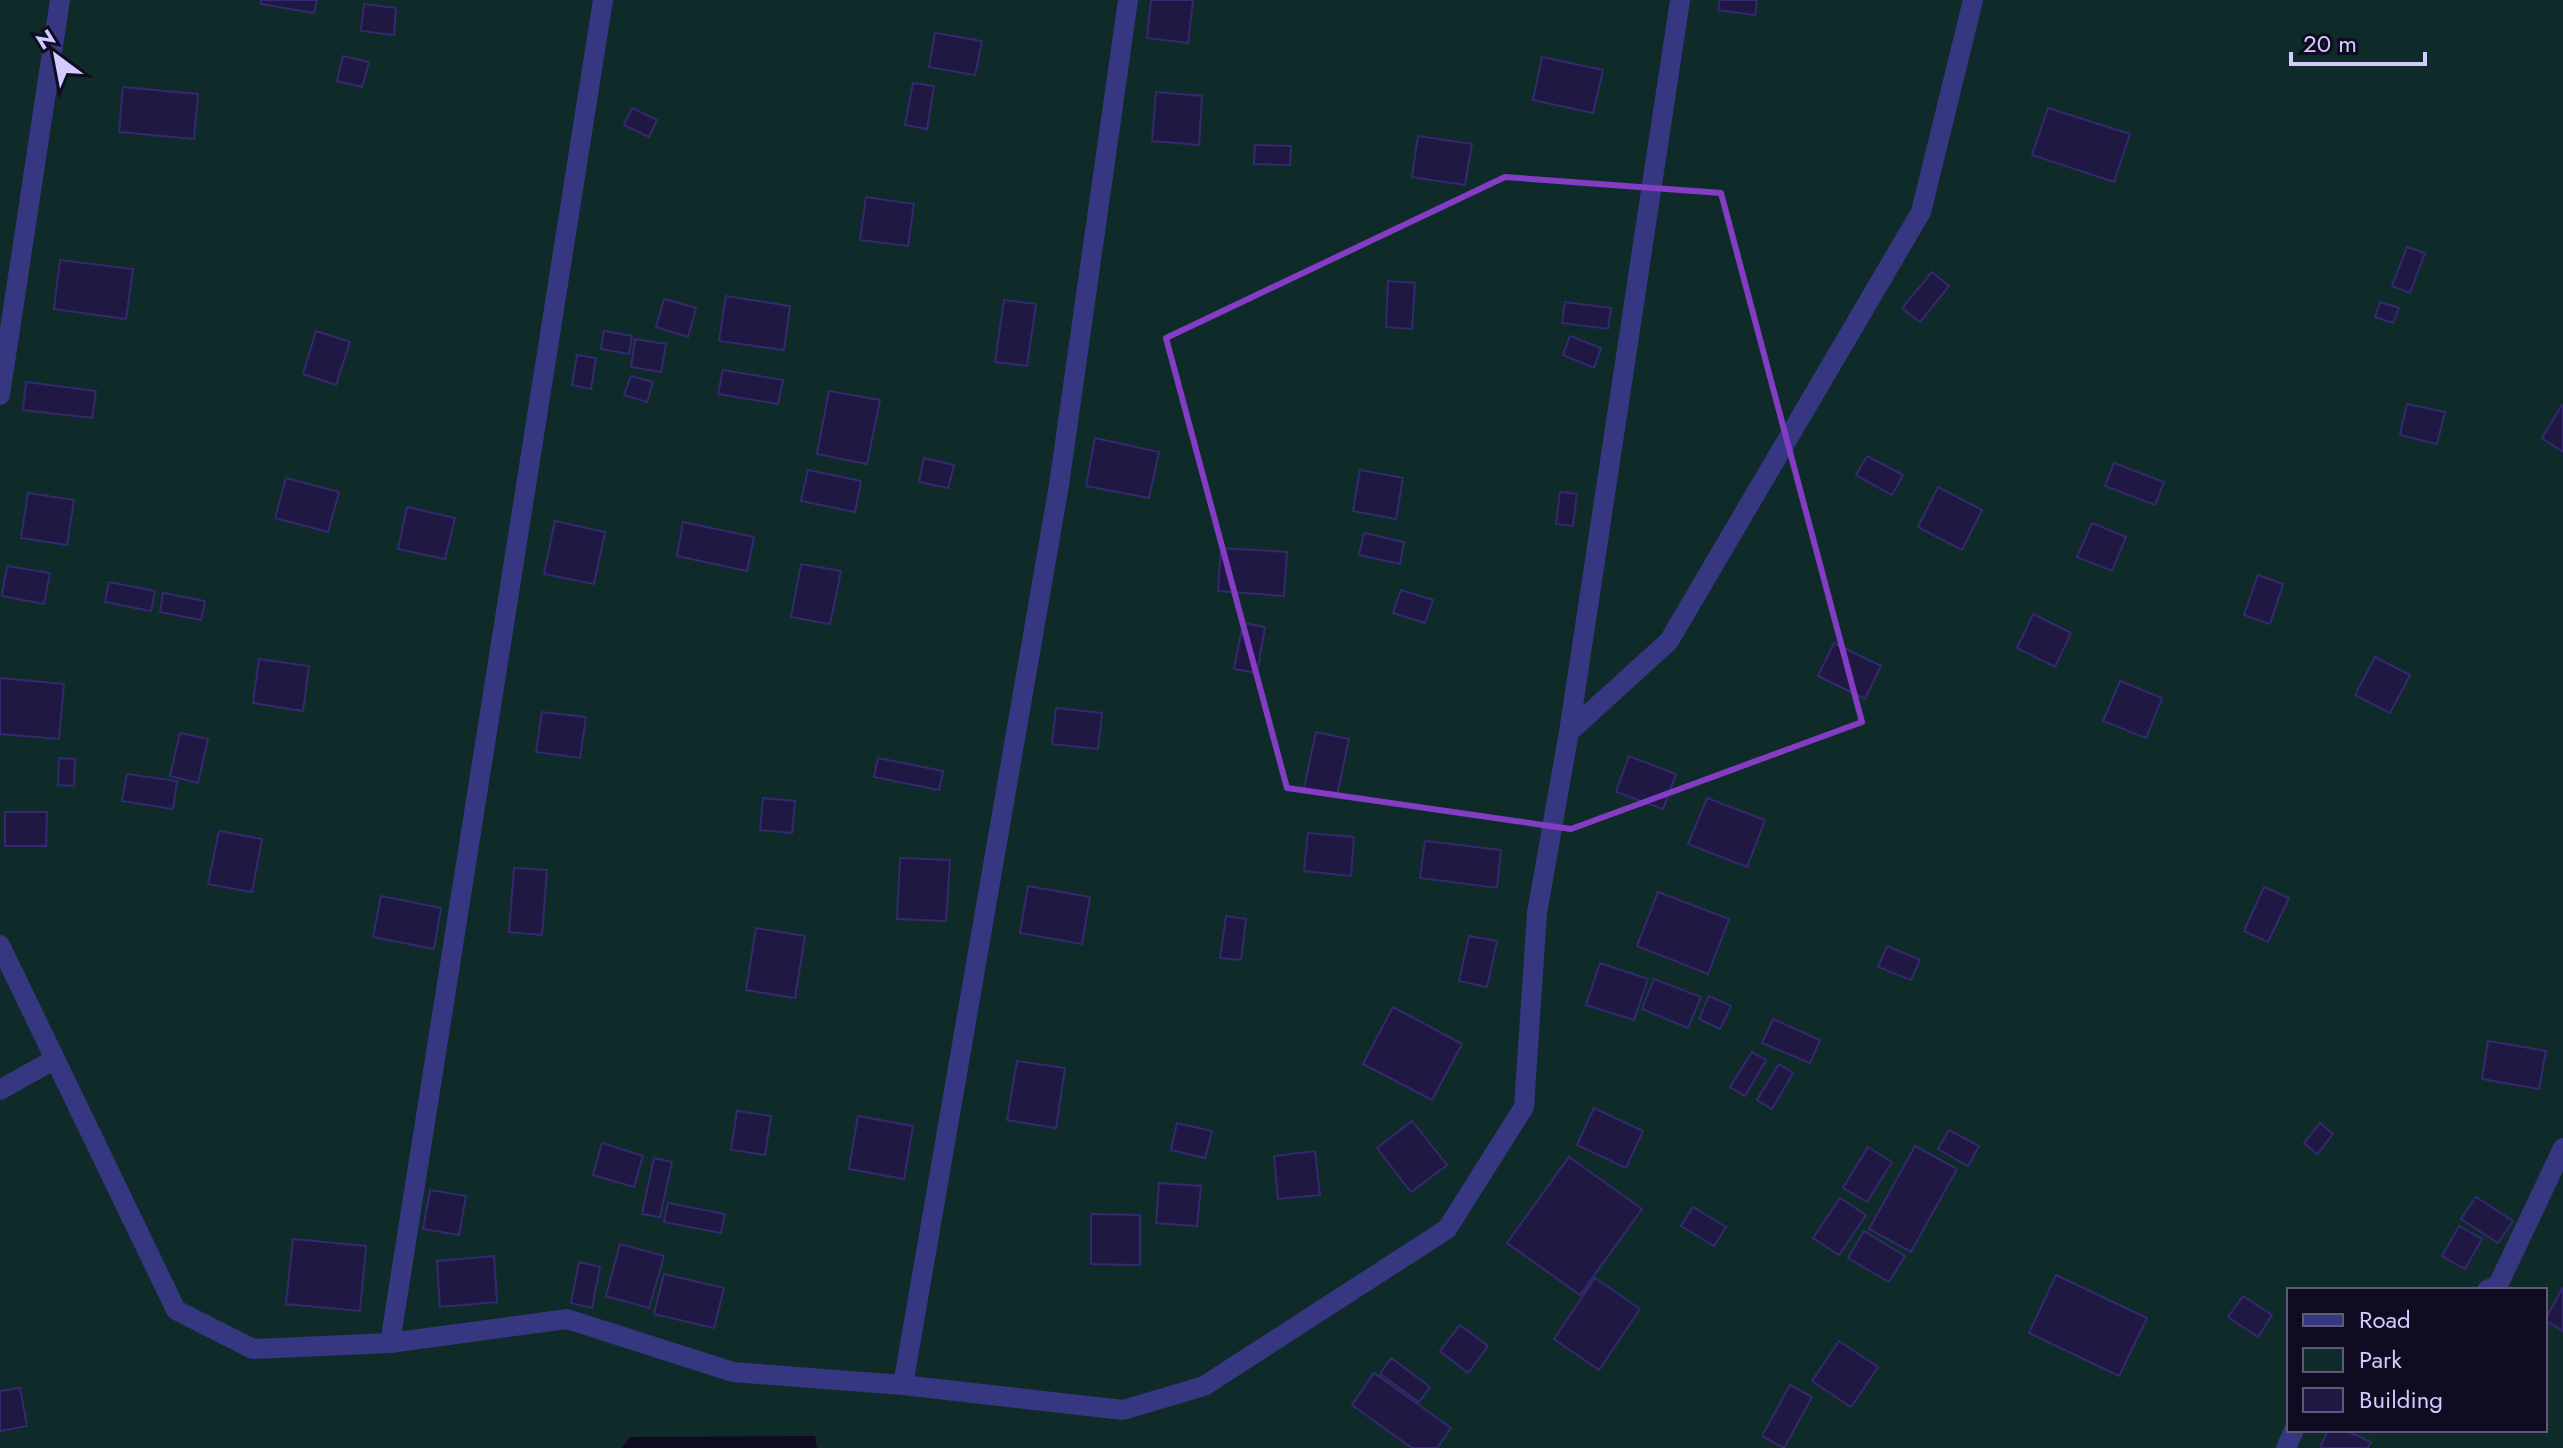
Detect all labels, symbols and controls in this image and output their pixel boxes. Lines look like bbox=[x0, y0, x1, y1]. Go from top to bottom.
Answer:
north arrow bbox=[16, 16, 96, 96]
scale bar bbox=[2291, 16, 2425, 66]
text: N bbox=[30, 21, 61, 57]
text: 20 m bbox=[2303, 26, 2357, 61]
legend bbox=[2287, 1288, 2547, 1432]
text: Road bbox=[2359, 1302, 2411, 1337]
text: Park bbox=[2359, 1342, 2402, 1377]
text: Building bbox=[2359, 1382, 2443, 1417]

